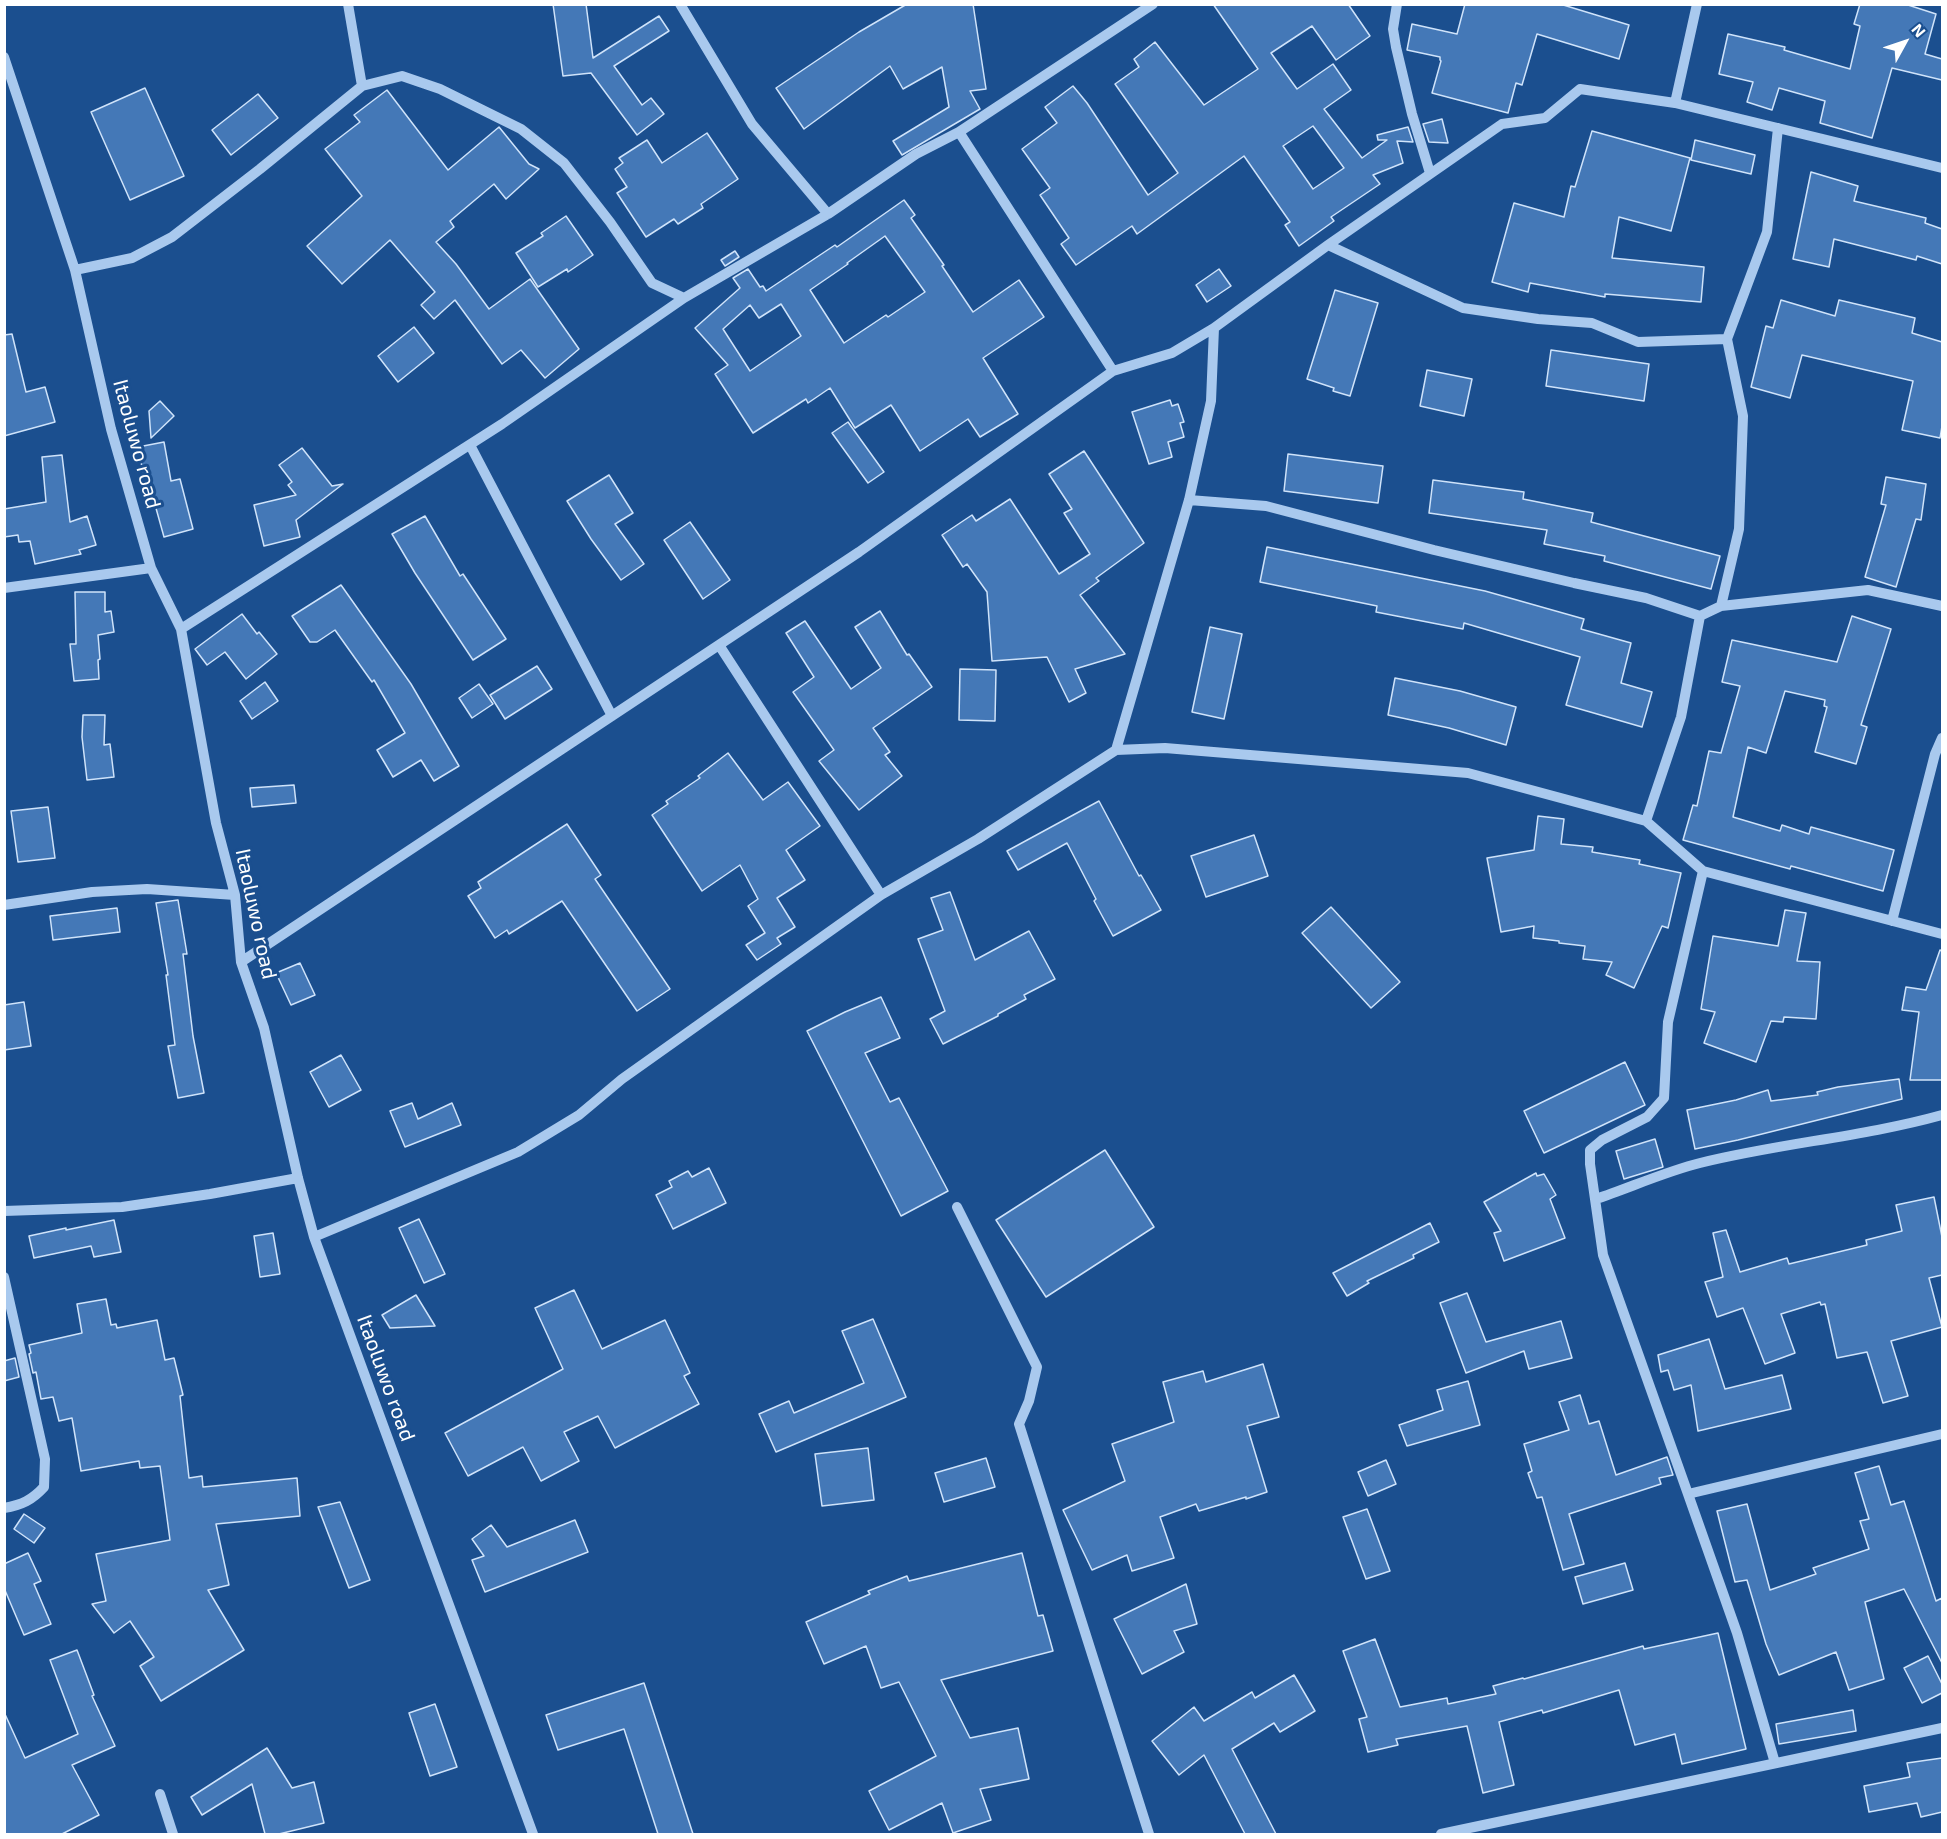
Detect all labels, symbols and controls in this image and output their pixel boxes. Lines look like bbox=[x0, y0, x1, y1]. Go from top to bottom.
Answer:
north arrow bbox=[1875, 12, 1935, 72]
text: N bbox=[1908, 20, 1930, 41]
street label: Itaoluwo road bbox=[108, 377, 166, 511]
street label: Itaoluwo road bbox=[230, 847, 282, 981]
street label: Itaoluwo road bbox=[351, 1311, 421, 1445]

